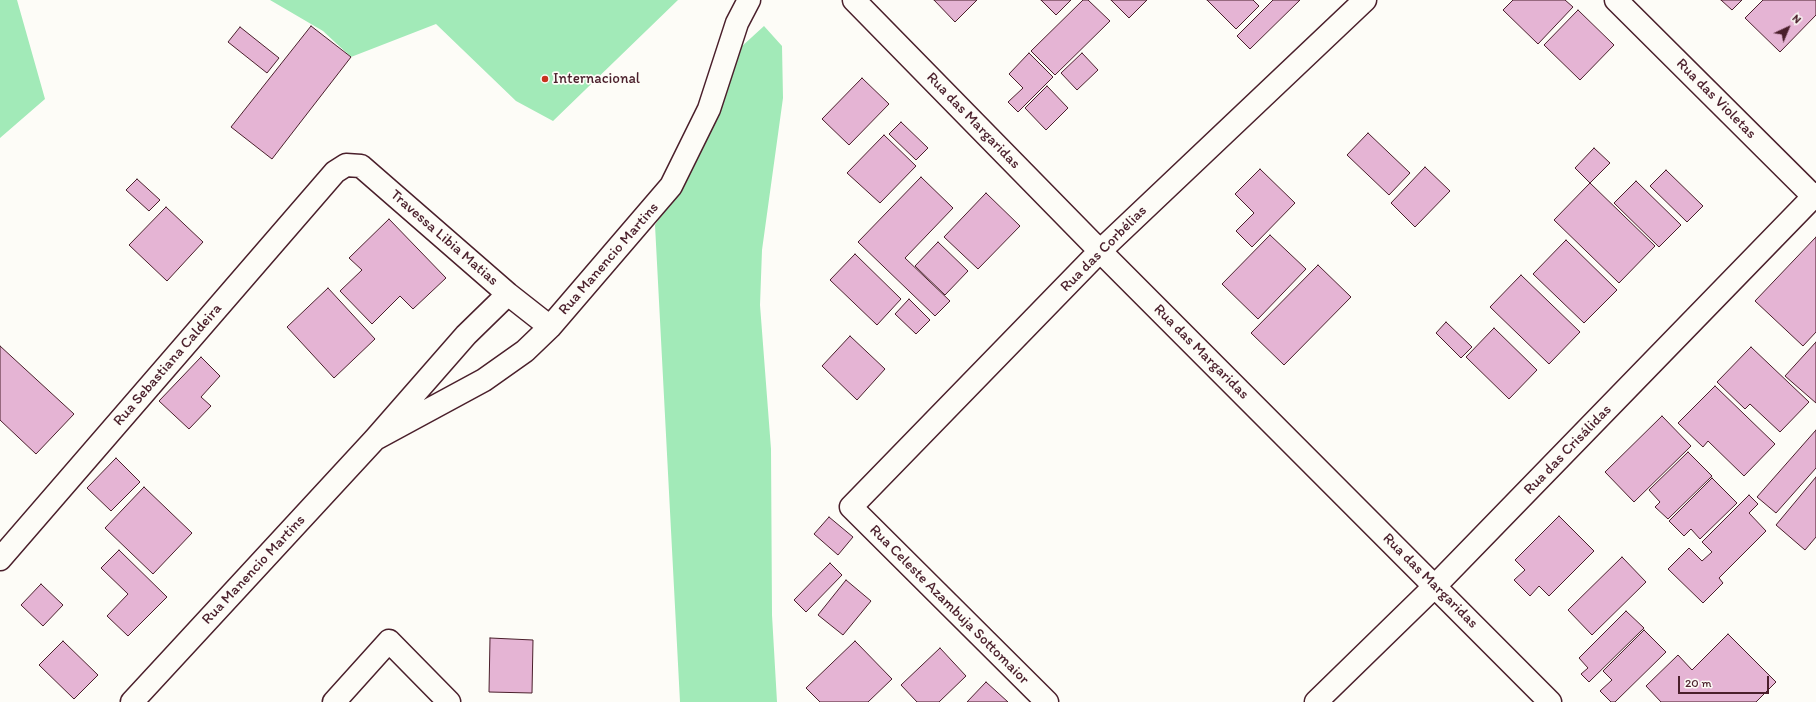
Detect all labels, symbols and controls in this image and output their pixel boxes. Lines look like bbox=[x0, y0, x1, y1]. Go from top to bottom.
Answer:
north arrow bbox=[1768, 8, 1808, 48]
text: N bbox=[1789, 12, 1804, 26]
street label: Rua das Violetas bbox=[1672, 55, 1760, 143]
street label: Rua das Margaridas bbox=[922, 69, 1024, 173]
place label: Internacional bbox=[553, 70, 640, 88]
marker: Internacional bbox=[540, 74, 550, 84]
street label: Travessa Libia Matias bbox=[386, 186, 502, 290]
street label: Rua Manencio Martins bbox=[555, 199, 663, 319]
street label: Rua das Corbélias bbox=[1057, 202, 1151, 296]
street label: Rua Sebastiana Caldeira bbox=[110, 300, 226, 430]
street label: Rua das Margaridas bbox=[1150, 301, 1252, 403]
street label: Rua das Crisálidas bbox=[1520, 401, 1616, 499]
street label: Rua Manencio Martins bbox=[199, 511, 309, 629]
street label: Rua Celeste Azambuja Sottomaior bbox=[865, 521, 1033, 689]
street label: Rua das Margaridas bbox=[1379, 530, 1481, 632]
scale bar bbox=[1680, 668, 1771, 694]
text: 20 m bbox=[1685, 676, 1712, 690]

